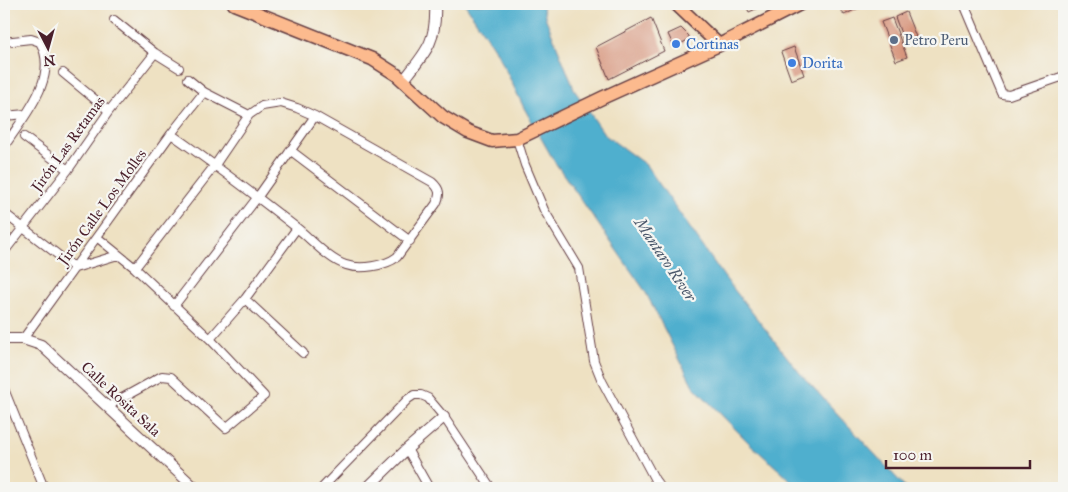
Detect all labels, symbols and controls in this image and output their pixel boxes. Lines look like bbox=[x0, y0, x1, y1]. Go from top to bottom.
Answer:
north arrow bbox=[22, 22, 72, 72]
place label: Petro Peru bbox=[904, 31, 968, 49]
marker: Petro Peru bbox=[888, 34, 900, 46]
place label: Cortinas bbox=[686, 35, 739, 53]
marker: Cortinas bbox=[670, 38, 682, 50]
text: N bbox=[42, 51, 56, 70]
place label: Dorita bbox=[802, 54, 843, 72]
marker: Dorita bbox=[786, 57, 798, 69]
street label: Jirón Las Retamas bbox=[26, 93, 109, 197]
street label: Jirón Calle Los Molles bbox=[53, 145, 151, 271]
water label: Mantaro River bbox=[630, 212, 701, 306]
street label: Calle Rosita Sala bbox=[78, 358, 165, 441]
scale bar bbox=[886, 437, 1029, 469]
text: 100 m bbox=[893, 446, 933, 464]

